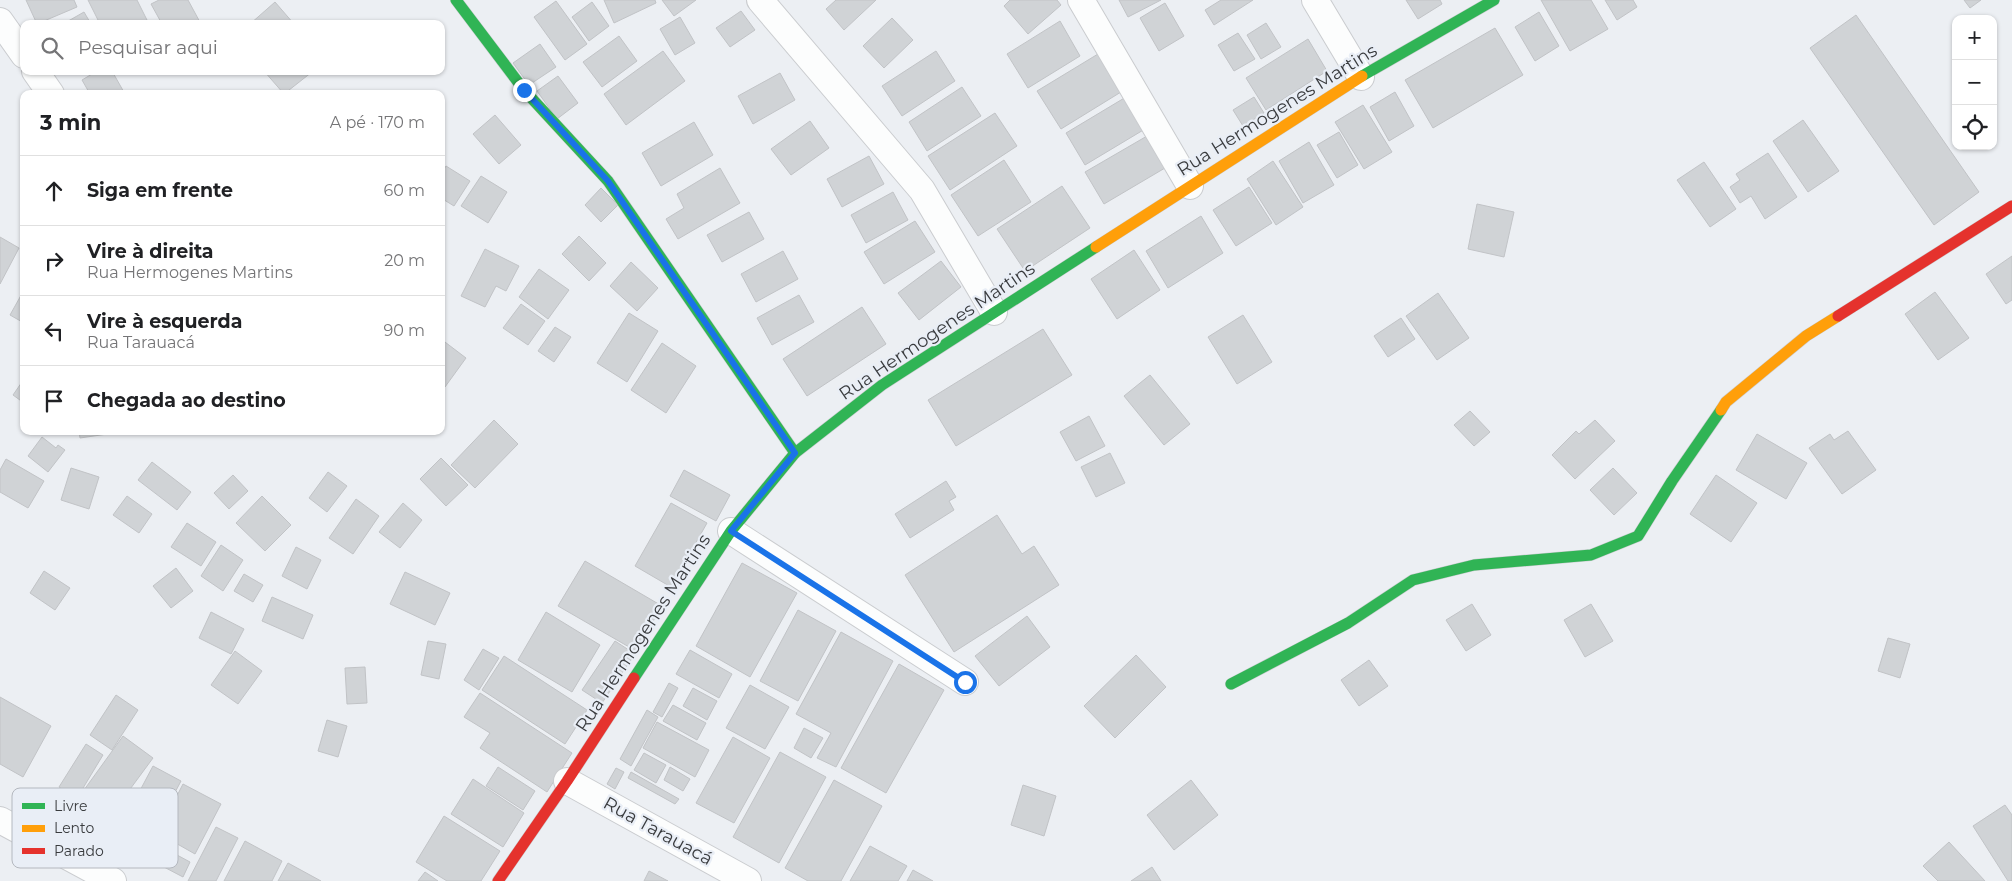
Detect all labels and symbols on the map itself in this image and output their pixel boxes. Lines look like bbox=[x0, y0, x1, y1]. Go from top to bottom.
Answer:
street label: Rua Hermogenes Martins bbox=[1173, 39, 1381, 181]
route end bbox=[513, 79, 536, 102]
street label: Rua Hermogenes Martins bbox=[835, 257, 1039, 405]
street label: Rua Hermogenes Martins bbox=[571, 530, 715, 736]
route start bbox=[954, 671, 977, 694]
legend bbox=[12, 788, 178, 868]
street label: Rua Tarauacá bbox=[600, 792, 716, 870]
text: Livre bbox=[54, 797, 88, 815]
text: Lento bbox=[54, 819, 94, 837]
text: Parado bbox=[54, 842, 104, 860]

